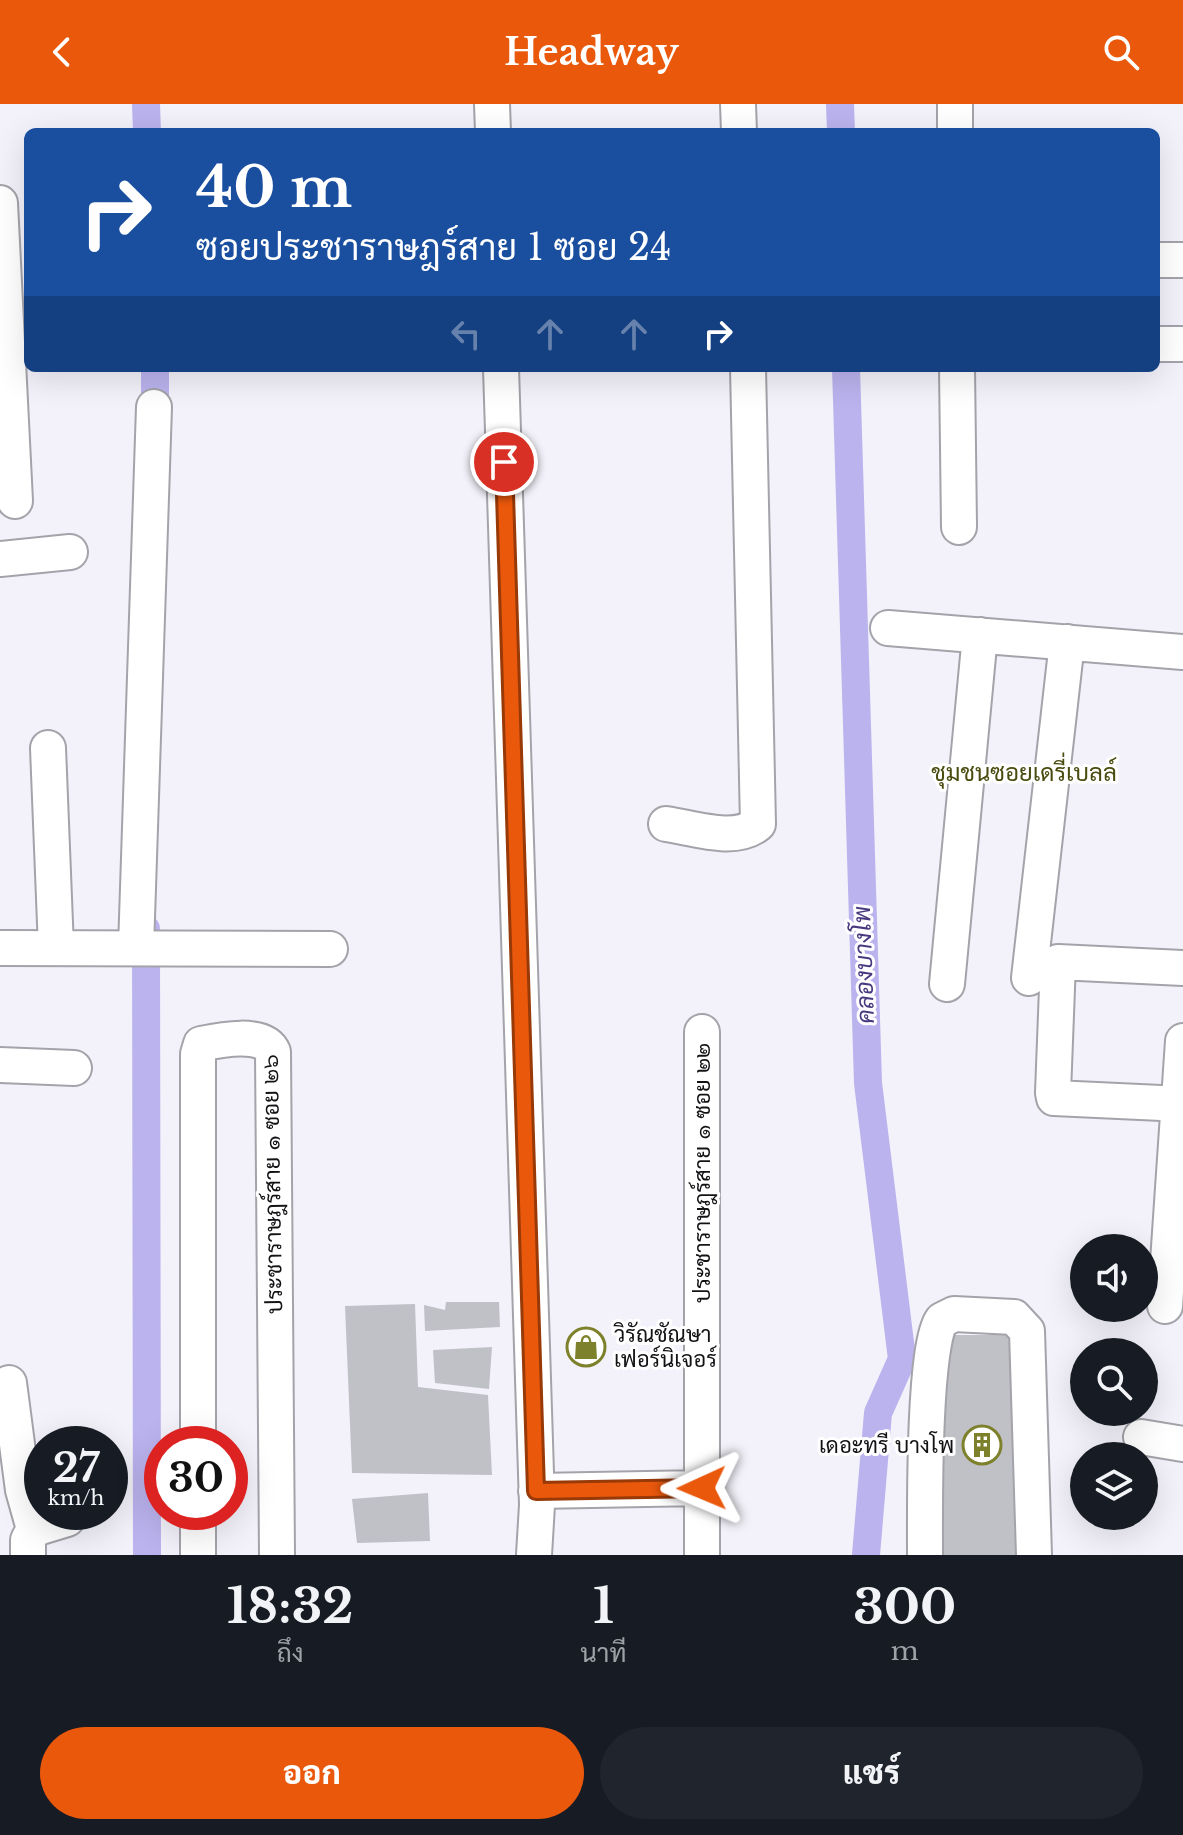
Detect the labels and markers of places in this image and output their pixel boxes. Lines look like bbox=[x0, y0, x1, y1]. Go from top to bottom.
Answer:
pin bbox=[470, 428, 538, 496]
place label: วิรัณชัณษา เฟอร์นิเจอร์ bbox=[613, 1321, 717, 1373]
shop icon: วิรัณชัณษา เฟอร์นิเจอร์ bbox=[565, 1326, 607, 1368]
building icon: เดอะทรี บางโพ bbox=[961, 1424, 1003, 1466]
place label: เดอะทรี บางโพ bbox=[819, 1431, 954, 1459]

